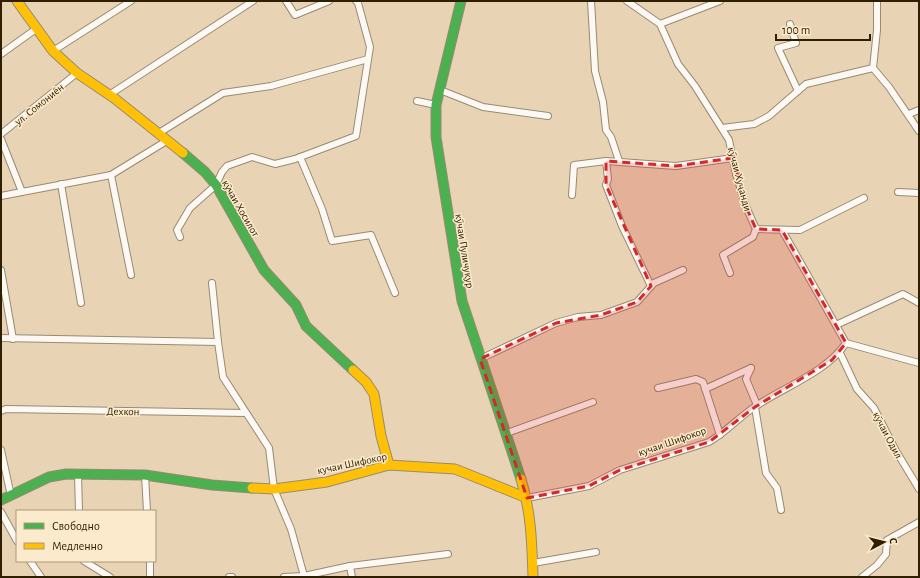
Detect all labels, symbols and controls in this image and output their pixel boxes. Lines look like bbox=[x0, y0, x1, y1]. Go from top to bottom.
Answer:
scale bar bbox=[776, 16, 870, 42]
text: 100 m bbox=[782, 24, 810, 36]
street label: ул. Сомониён bbox=[12, 81, 66, 128]
street label: кӯчаи Хуҷанди bbox=[726, 146, 753, 212]
street label: кӯчаи Хосилот bbox=[220, 178, 261, 239]
street label: кӯчаи Пуличуқур bbox=[453, 213, 476, 289]
street label: Дехкон bbox=[106, 406, 140, 417]
street label: кӯчаи Одил bbox=[871, 410, 904, 460]
street label: кучаи Шифокор bbox=[637, 425, 708, 458]
street label: кучаи Шифокор bbox=[316, 451, 388, 476]
legend bbox=[16, 510, 156, 562]
text: Свободно bbox=[52, 520, 100, 532]
north arrow bbox=[864, 522, 904, 562]
text: С bbox=[888, 537, 899, 545]
text: Медленно bbox=[52, 540, 103, 552]

